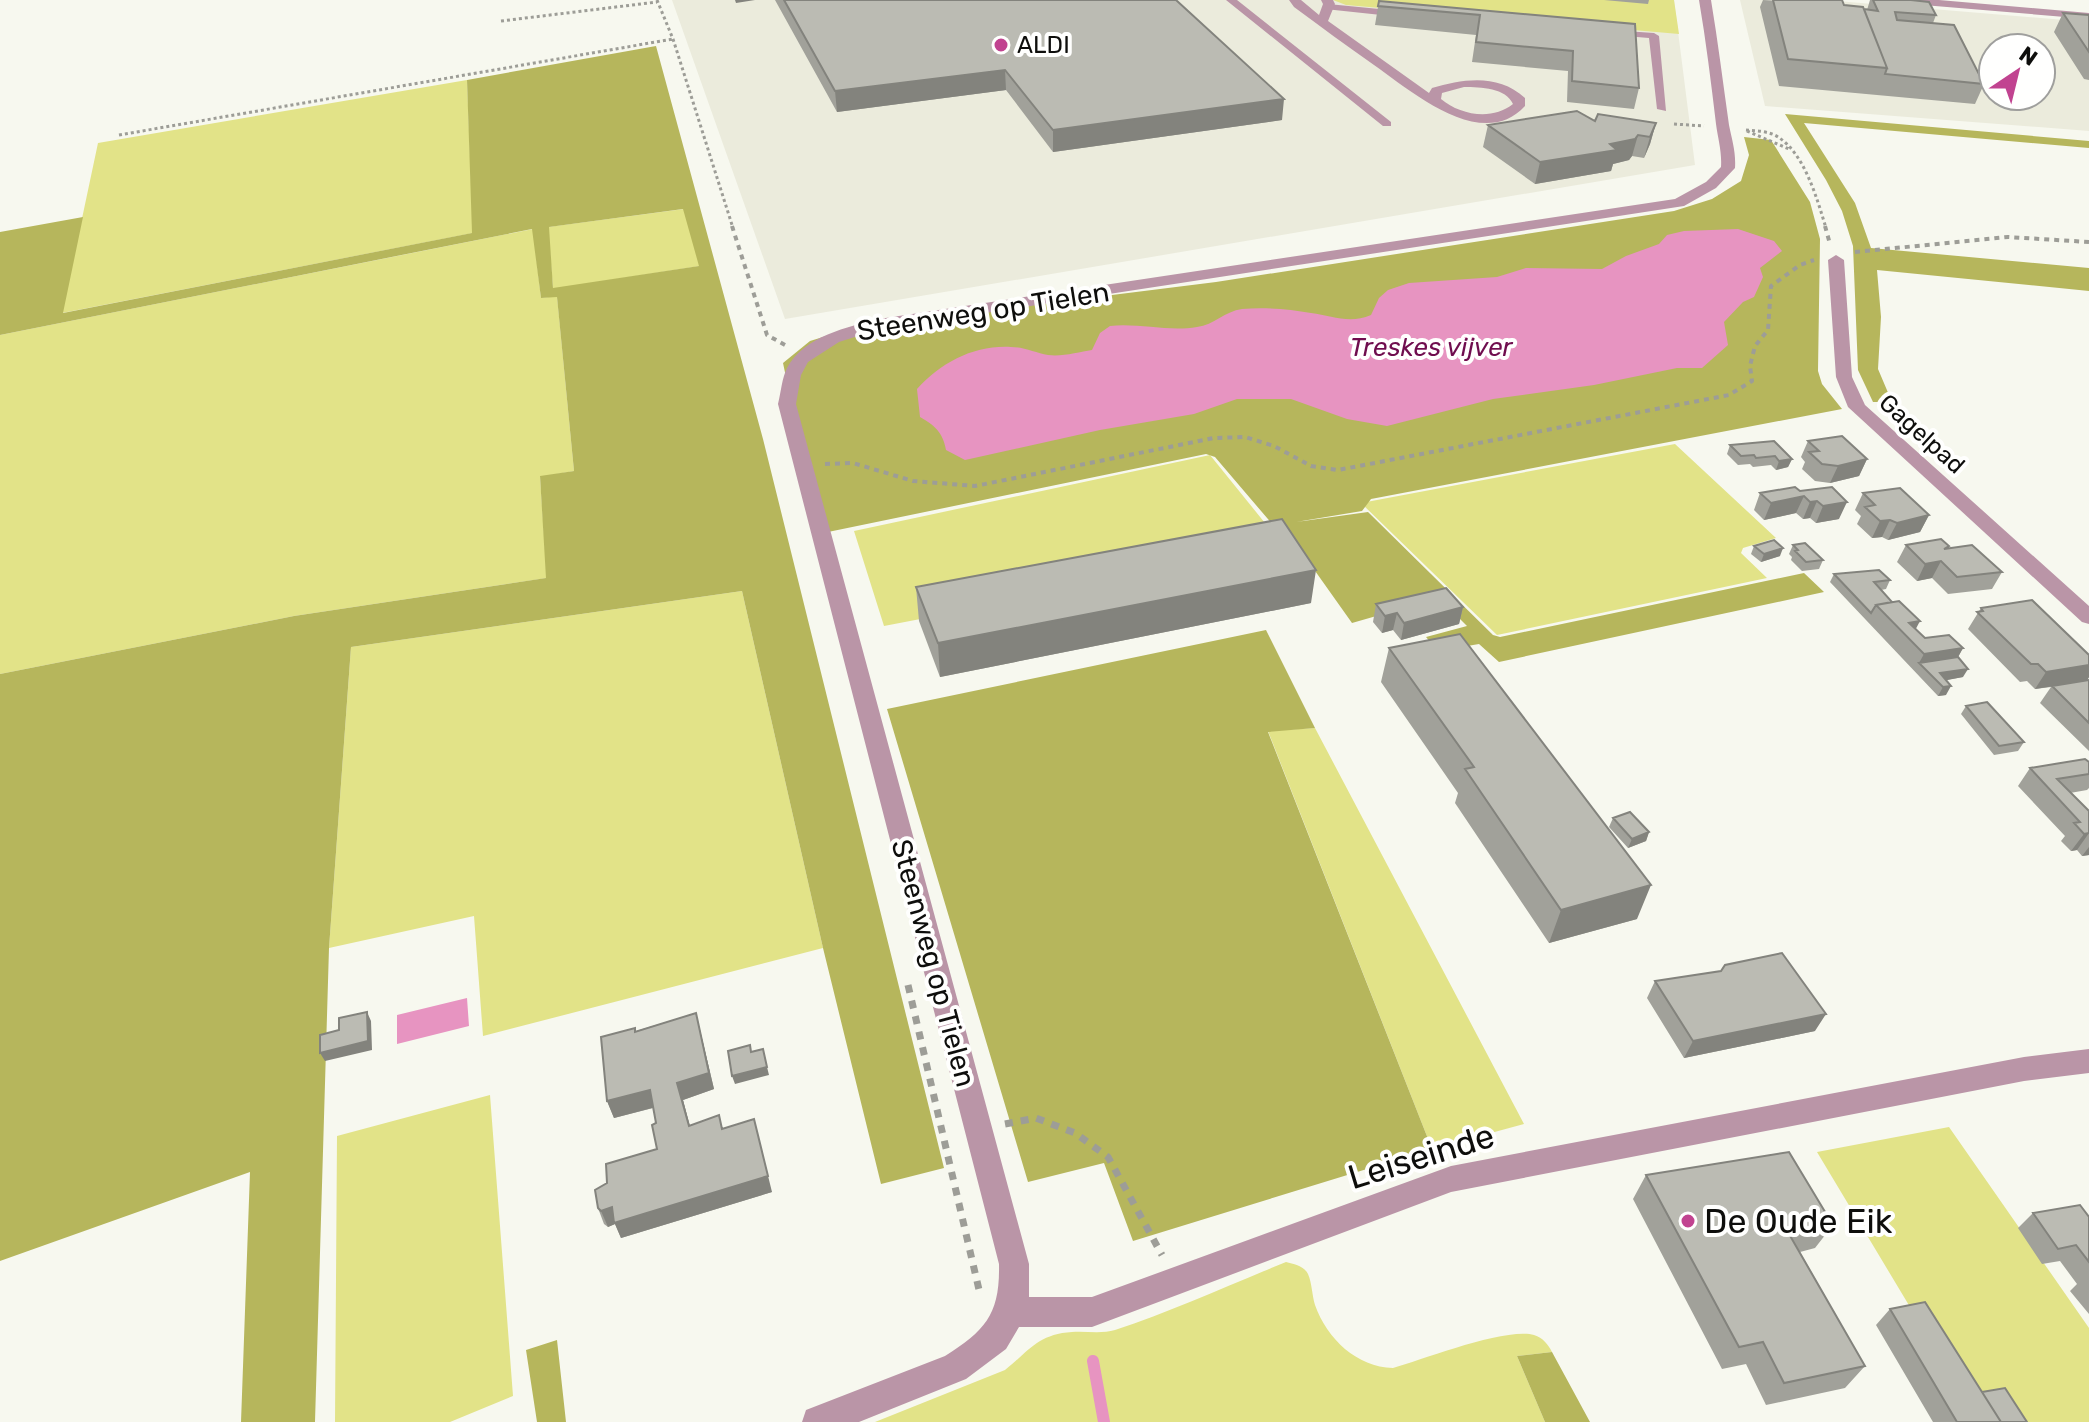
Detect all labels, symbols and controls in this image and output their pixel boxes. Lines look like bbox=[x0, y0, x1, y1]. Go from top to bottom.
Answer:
place label: ALDI bbox=[1017, 31, 1070, 59]
north arrow bbox=[1977, 32, 2057, 112]
marker: ALDI bbox=[992, 36, 1010, 54]
text: N bbox=[2014, 40, 2042, 72]
street label: Steenweg op Tielen bbox=[855, 275, 1111, 348]
water label: Treskes vijver bbox=[1350, 332, 1513, 363]
street label: Gagelpad bbox=[1874, 388, 1970, 480]
street label: Steenweg op Tielen bbox=[885, 836, 982, 1090]
street label: Leiseinde bbox=[1343, 1115, 1499, 1198]
place label: De Oude Eik bbox=[1704, 1201, 1893, 1242]
marker: De Oude Eik bbox=[1679, 1212, 1697, 1230]

